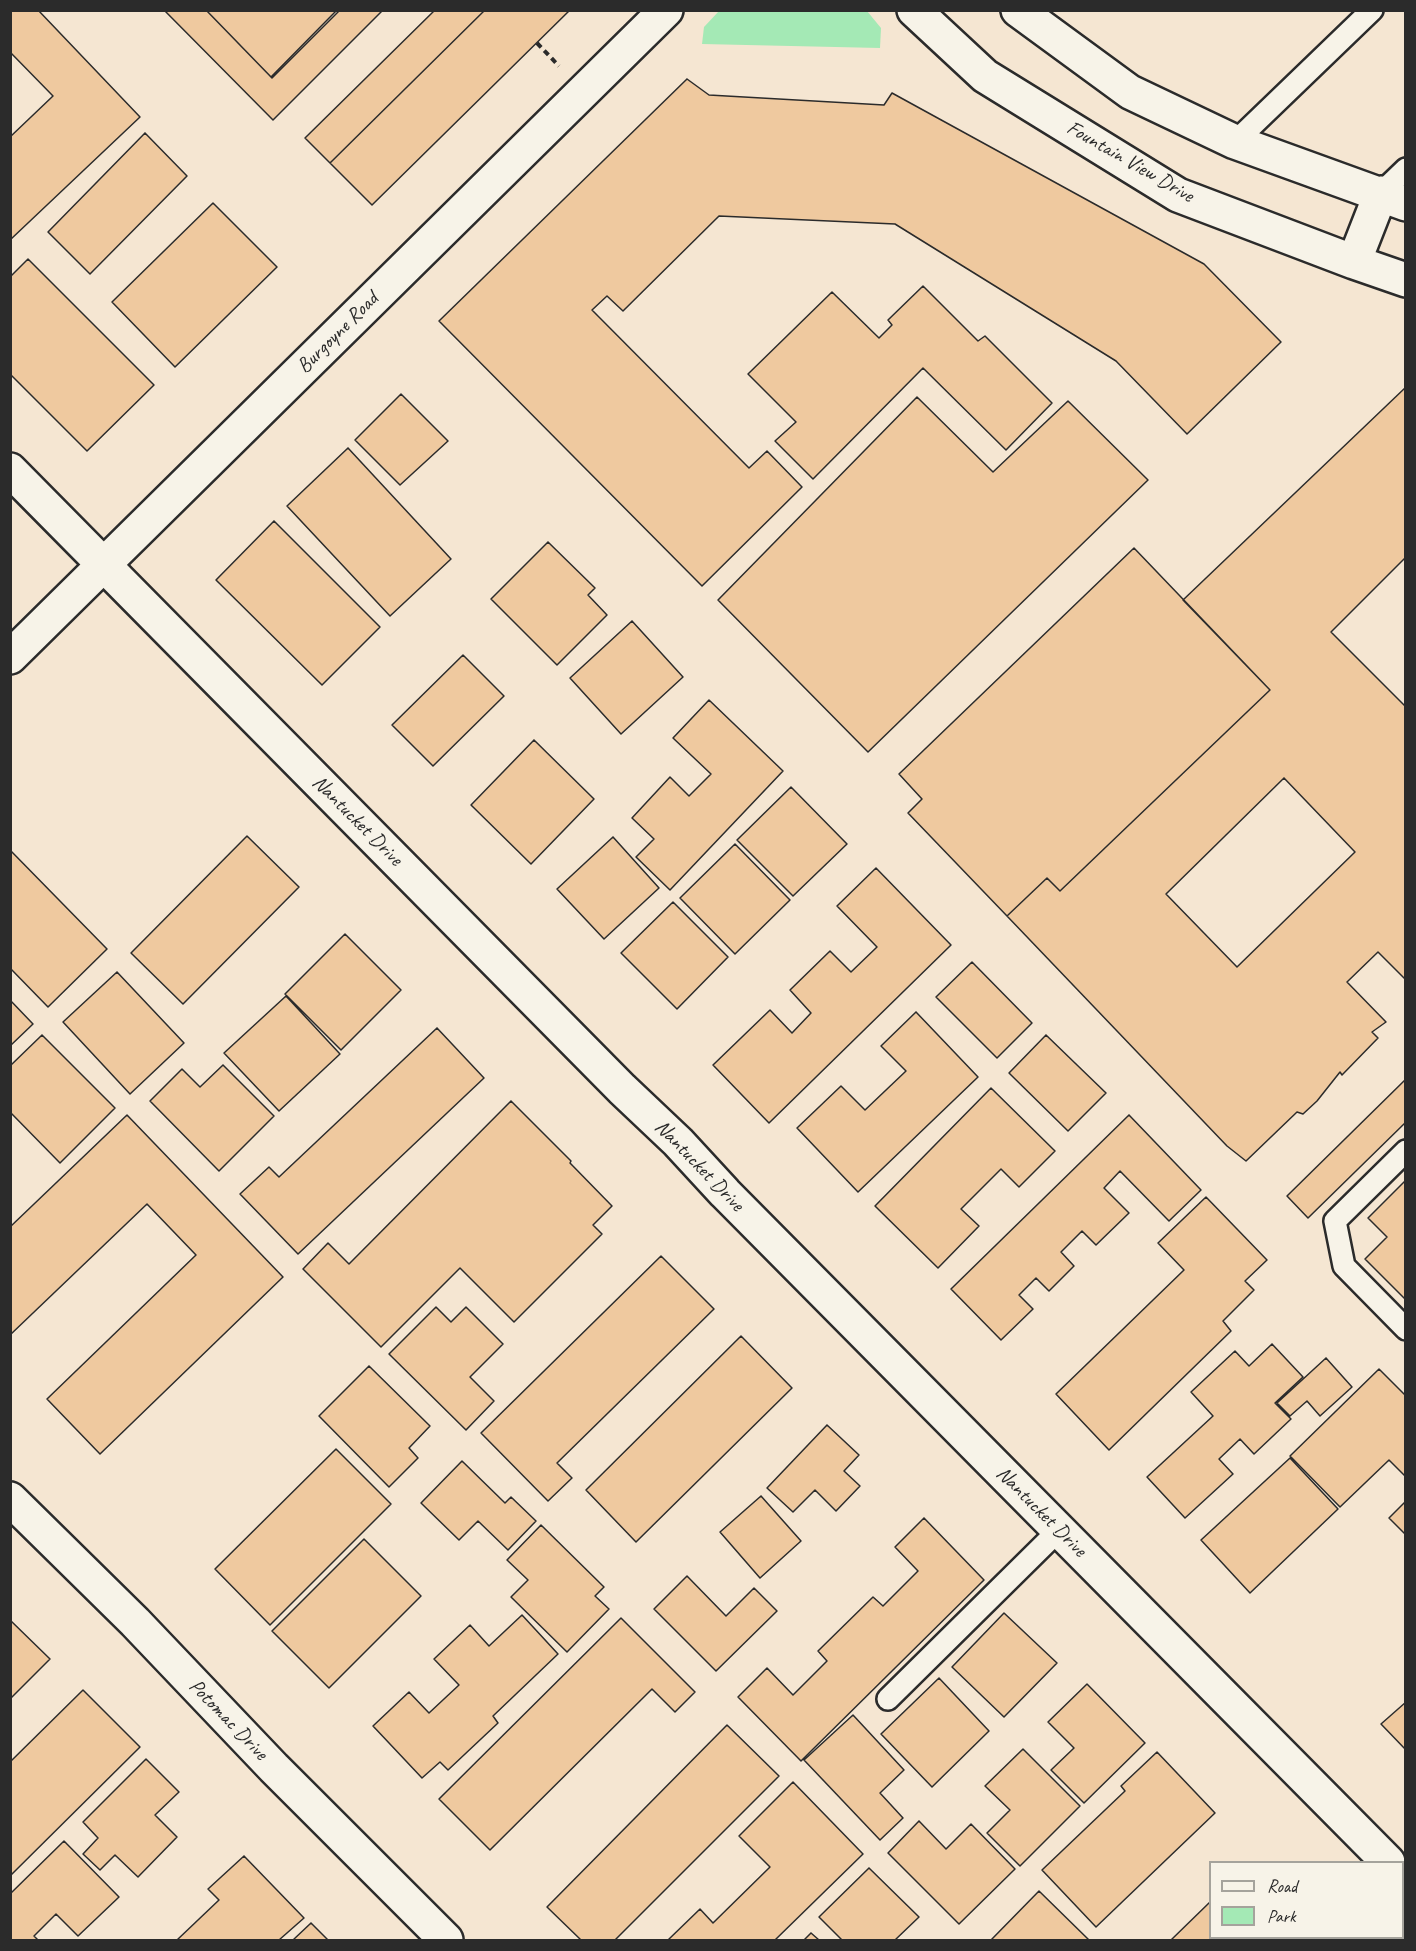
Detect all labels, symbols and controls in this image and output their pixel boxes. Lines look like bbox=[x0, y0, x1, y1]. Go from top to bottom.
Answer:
street label: Fountain View Drive bbox=[1062, 115, 1198, 209]
street label: Burgoyne Road bbox=[292, 287, 384, 379]
street label: Nantucket Drive bbox=[306, 770, 408, 872]
street label: Nantucket Drive bbox=[649, 1115, 749, 1217]
street label: Nantucket Drive bbox=[990, 1461, 1092, 1563]
street label: Potomac Drive bbox=[183, 1674, 273, 1766]
legend bbox=[1209, 1861, 1404, 1939]
text: Road bbox=[1267, 1875, 1297, 1897]
text: Park bbox=[1267, 1905, 1296, 1927]

